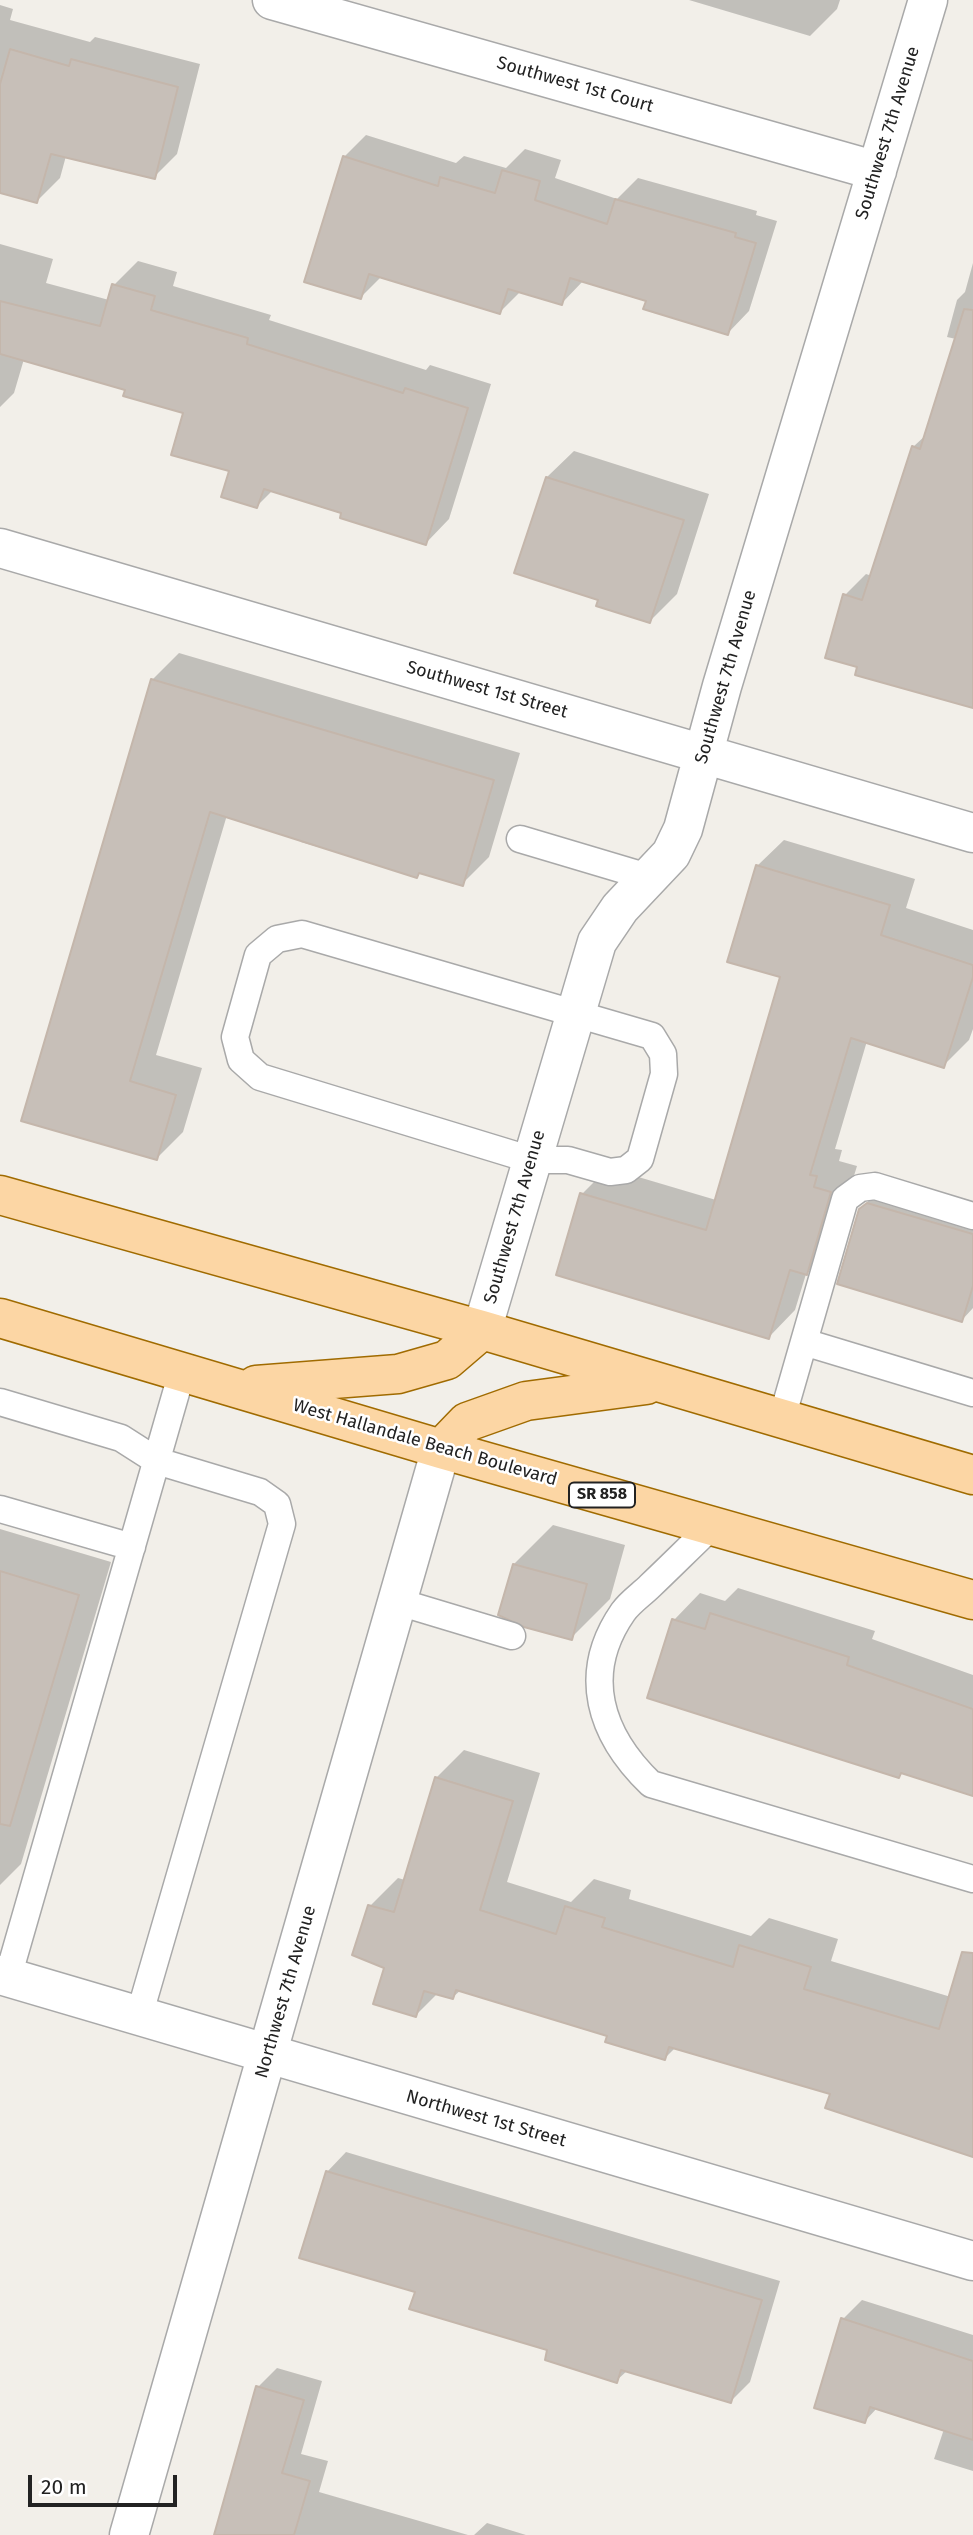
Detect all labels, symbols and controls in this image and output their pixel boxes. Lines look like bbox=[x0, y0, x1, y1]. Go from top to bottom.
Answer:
street label: Southwest 7th Avenue bbox=[851, 44, 925, 222]
street label: Southwest 1st Court bbox=[494, 52, 656, 118]
street label: Southwest 7th Avenue bbox=[691, 588, 761, 766]
street label: Southwest 1st Street bbox=[404, 657, 570, 723]
street label: Southwest 7th Avenue bbox=[480, 1128, 550, 1306]
street label: West Hallandale Beach Boulevard bbox=[291, 1395, 559, 1491]
road number: SR 858 bbox=[569, 1483, 635, 1508]
street label: Northwest 7th Avenue bbox=[251, 1903, 321, 2081]
street label: Northwest 1st Street bbox=[403, 2086, 569, 2152]
scale bar bbox=[32, 2462, 180, 2506]
text: 20 m bbox=[41, 2474, 87, 2500]

